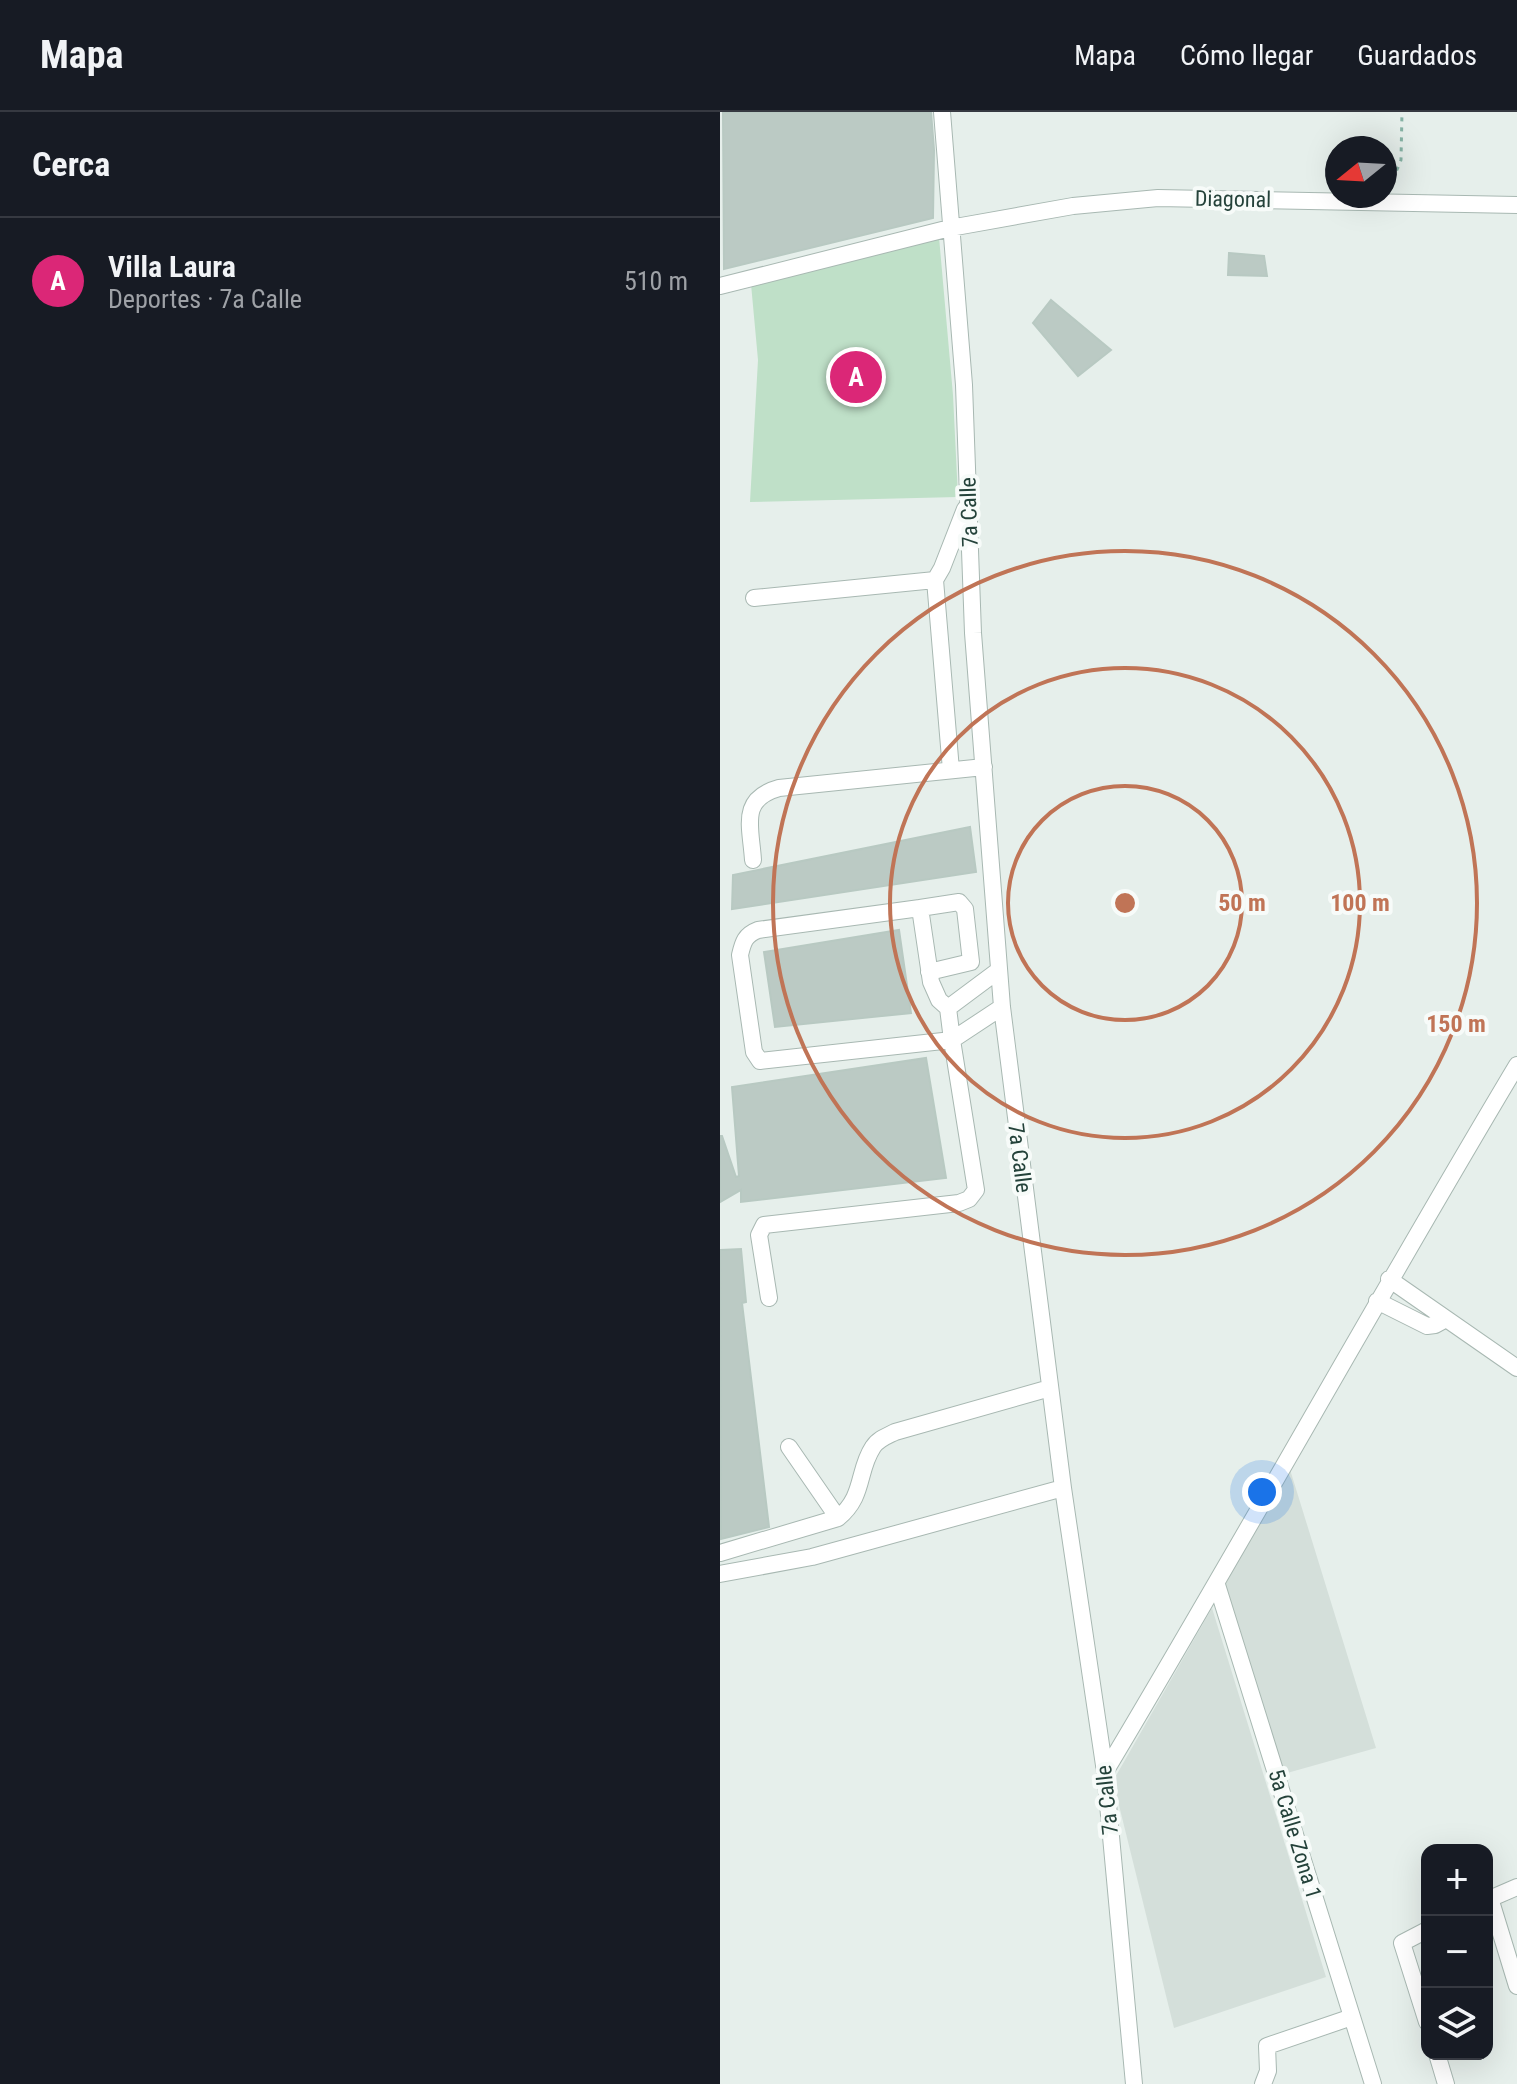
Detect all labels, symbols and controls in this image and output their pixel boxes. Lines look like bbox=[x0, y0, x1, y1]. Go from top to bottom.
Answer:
text: Mapa bbox=[40, 33, 123, 77]
text: Mapa bbox=[1074, 39, 1136, 72]
text: Cómo llegar bbox=[1180, 39, 1313, 72]
text: Guardados bbox=[1357, 39, 1477, 72]
north arrow bbox=[1325, 136, 1397, 208]
text: Cerca bbox=[32, 144, 110, 184]
street label: Diagonal bbox=[1195, 186, 1271, 212]
text: Villa Laura bbox=[108, 249, 236, 284]
text: A bbox=[50, 266, 66, 296]
text: 510 m bbox=[624, 266, 688, 296]
text: Deportes · 7a Calle bbox=[108, 284, 302, 314]
pin: A bbox=[830, 347, 882, 407]
street label: 7a Calle bbox=[955, 477, 983, 547]
centre of rings bbox=[1111, 889, 1139, 917]
text: 50 m bbox=[1218, 889, 1266, 917]
text: 100 m bbox=[1330, 889, 1390, 917]
text: 150 m bbox=[1426, 1010, 1486, 1038]
street label: 7a Calle bbox=[1003, 1122, 1037, 1194]
your location bbox=[1242, 1472, 1282, 1512]
street label: 7a Calle bbox=[1091, 1764, 1123, 1836]
street label: 5a Calle Zona 1 bbox=[1263, 1766, 1327, 1902]
map controls bbox=[1421, 1844, 1493, 2060]
button: + bbox=[1421, 1844, 1493, 1916]
button: − bbox=[1421, 1916, 1493, 1988]
button: layers bbox=[1421, 1988, 1493, 2060]

